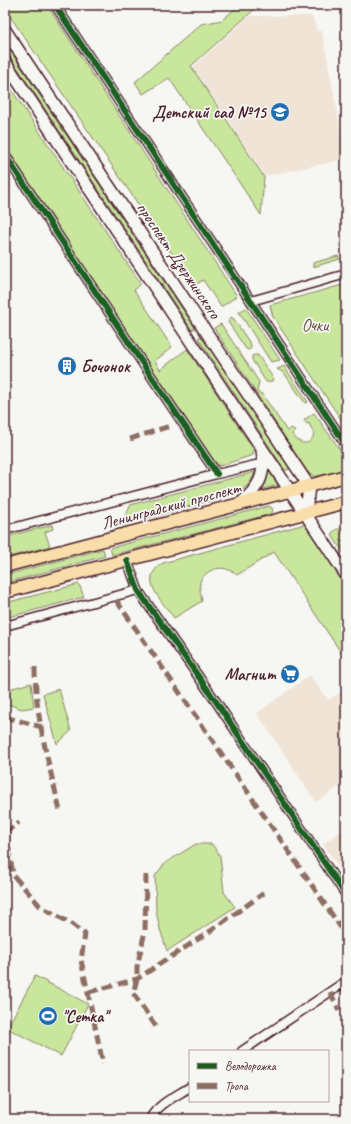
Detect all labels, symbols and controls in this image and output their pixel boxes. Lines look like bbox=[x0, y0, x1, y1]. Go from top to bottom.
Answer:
school or university icon: Детский сад №15 bbox=[269, 101, 291, 123]
place label: Детский сад №15 bbox=[152, 102, 268, 123]
street label: проспект Дзержинского bbox=[131, 198, 226, 324]
park label: Очки bbox=[302, 315, 330, 336]
building icon: Бочонок bbox=[56, 355, 78, 377]
place label: Бочонок bbox=[81, 356, 131, 377]
street label: Ленинградский проспект bbox=[99, 477, 244, 534]
supermarket icon: Магнит bbox=[279, 663, 301, 685]
place label: Магнит bbox=[225, 664, 277, 685]
sports icon: "Сетка" bbox=[37, 1005, 59, 1027]
place label: "Сетка" bbox=[62, 1006, 112, 1027]
legend bbox=[189, 1050, 329, 1102]
text: Велодорожка bbox=[225, 1058, 277, 1074]
text: Тропа bbox=[225, 1078, 249, 1094]

